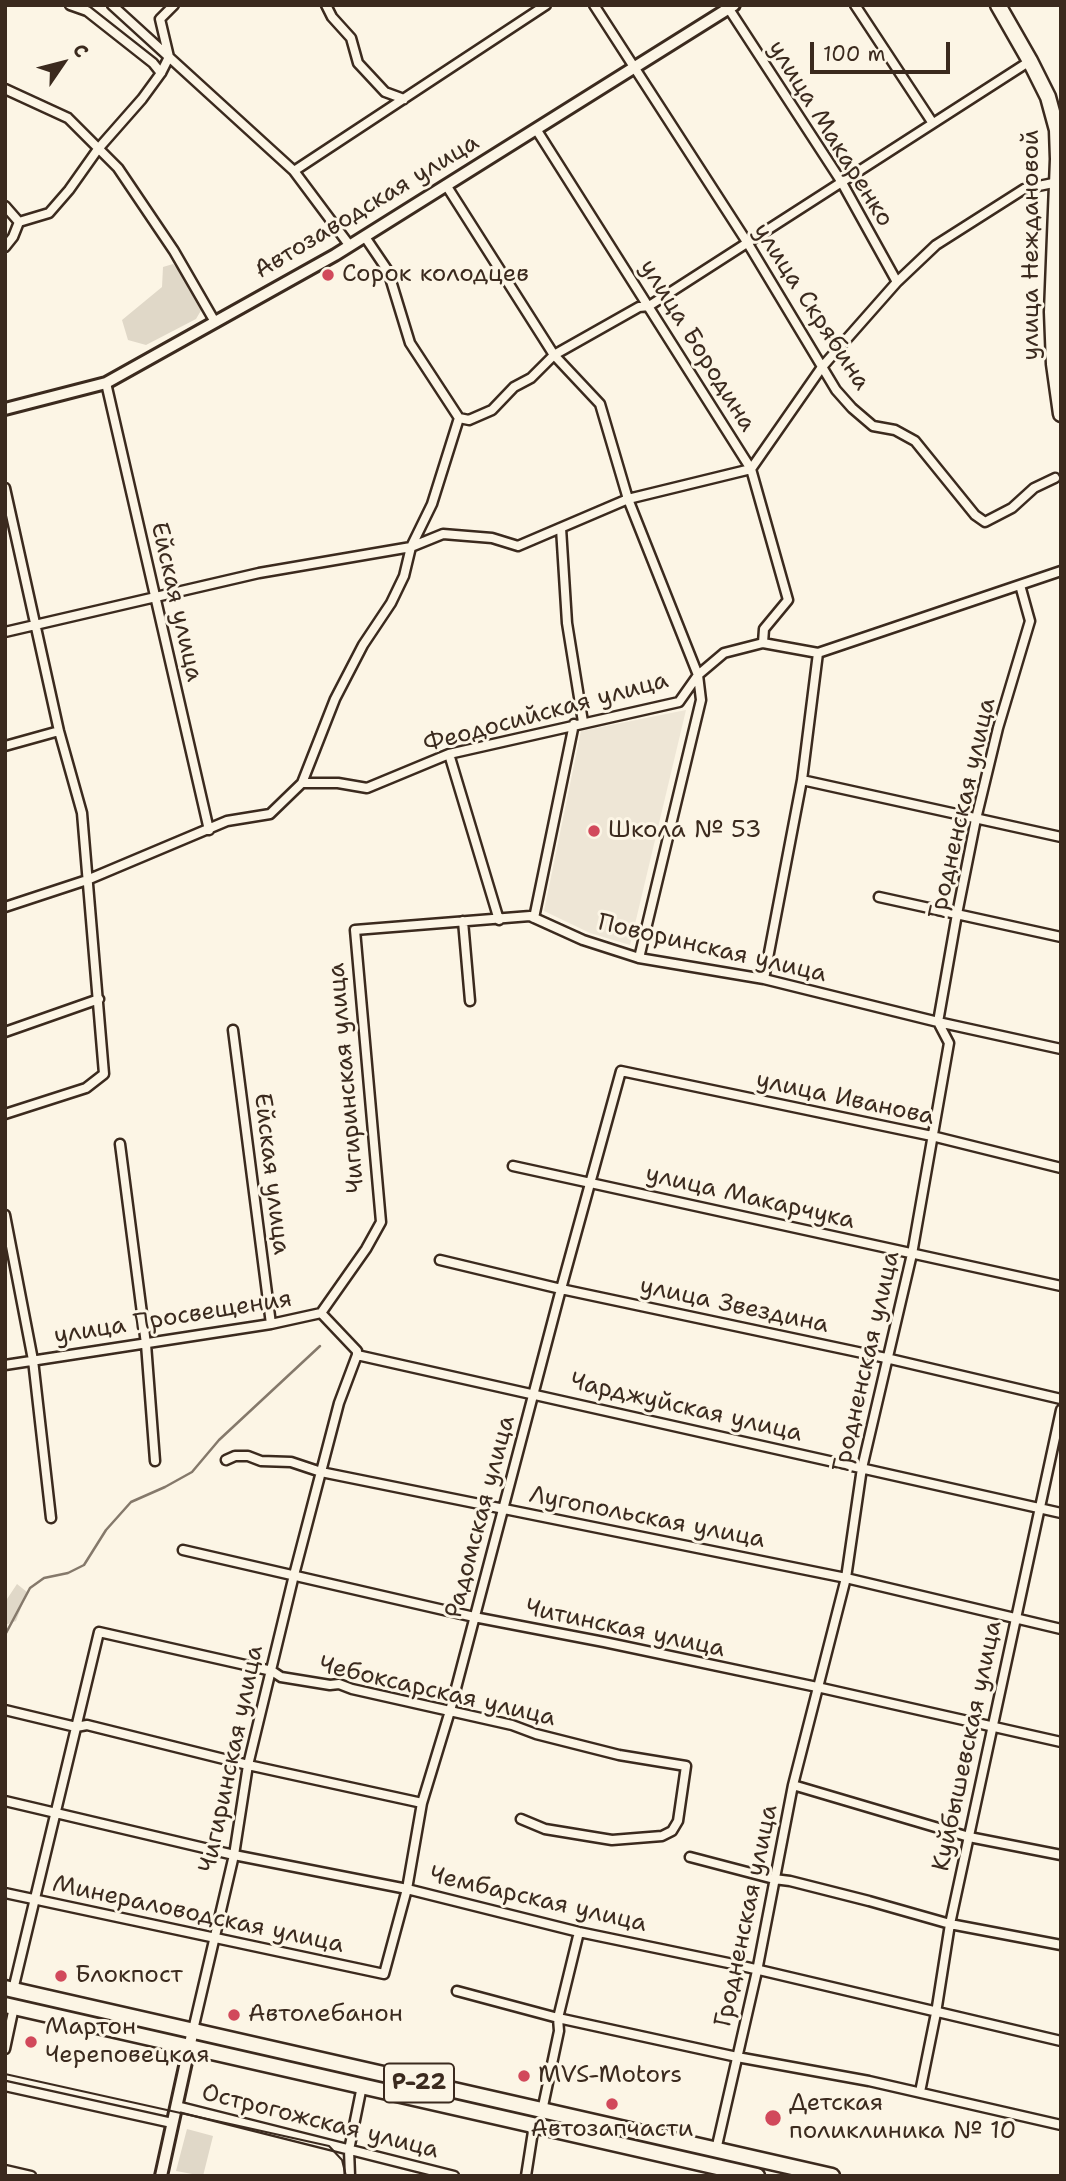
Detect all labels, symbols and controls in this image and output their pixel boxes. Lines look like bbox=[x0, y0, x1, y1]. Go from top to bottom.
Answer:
north arrow bbox=[28, 28, 98, 98]
scale bar bbox=[814, 28, 954, 72]
street label: улица Макаренко bbox=[761, 36, 899, 232]
text: С bbox=[67, 39, 94, 63]
text: 100 m bbox=[823, 40, 886, 68]
street label: Автозаводская улица bbox=[250, 129, 484, 285]
street label: улица Неждановой bbox=[1018, 129, 1046, 361]
street label: улица Скрябина bbox=[746, 218, 876, 396]
street label: улица Бородина bbox=[632, 255, 762, 437]
place label: Сорок колодцев bbox=[342, 261, 529, 289]
marker: Сорок колодцев bbox=[320, 267, 336, 283]
street label: Ейская улица bbox=[144, 520, 208, 684]
street label: Феодосийская улица bbox=[420, 666, 672, 760]
street label: Гродненская улица bbox=[923, 695, 1003, 923]
place label: Школа № 53 bbox=[608, 817, 761, 845]
marker: Школа № 53 bbox=[586, 823, 602, 839]
street label: Поворинская улица bbox=[595, 909, 829, 989]
street label: Чигиринская улица bbox=[323, 962, 371, 1194]
street label: улица Иванова bbox=[753, 1066, 937, 1132]
street label: Ейская улица bbox=[247, 1092, 295, 1256]
street label: улица Макарчука bbox=[643, 1160, 857, 1236]
street label: Гродненская улица bbox=[827, 1248, 907, 1476]
street label: улица Звездина bbox=[637, 1272, 831, 1340]
street label: улица Просвещения bbox=[52, 1285, 294, 1351]
street label: Чарджуйская улица bbox=[567, 1367, 805, 1449]
street label: Радомская улица bbox=[440, 1413, 522, 1621]
street label: Лугопольская улица bbox=[527, 1481, 767, 1555]
street label: Читинская улица bbox=[523, 1594, 727, 1664]
street label: Куйбышевская улица bbox=[927, 1618, 1009, 1874]
street label: Чигиринская улица bbox=[194, 1643, 270, 1875]
street label: Чебоксарская улица bbox=[316, 1651, 558, 1733]
street label: Гродненская улица bbox=[709, 1802, 785, 2030]
street label: Чембарская улица bbox=[427, 1861, 649, 1939]
street label: Минераловодская улица bbox=[50, 1870, 346, 1960]
place label: Блокпост bbox=[75, 1962, 183, 1990]
marker: Блокпост bbox=[53, 1968, 69, 1984]
place label: Автолебанон bbox=[248, 2001, 403, 2029]
marker: Автолебанон bbox=[226, 2007, 242, 2023]
place label: Мартон Череповецкая bbox=[45, 2014, 210, 2070]
marker: Мартон Череповецкая bbox=[23, 2034, 39, 2050]
place label: MVS-Motors bbox=[538, 2062, 682, 2090]
road number: Р-22 bbox=[384, 2064, 454, 2102]
marker: MVS-Motors bbox=[516, 2068, 532, 2084]
street label: Острогожская улица bbox=[199, 2079, 441, 2165]
place label: Детская поликлиника № 10 bbox=[789, 2090, 1016, 2146]
marker: Автозапчасти bbox=[604, 2096, 620, 2112]
marker: Детская поликлиника № 10 bbox=[763, 2108, 783, 2128]
place label: Автозапчасти bbox=[531, 2116, 693, 2144]

